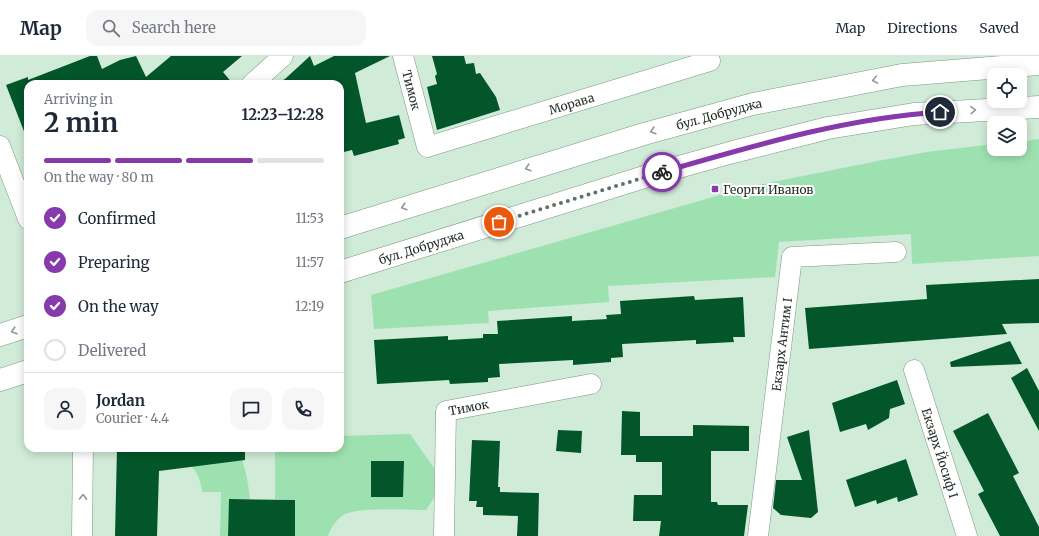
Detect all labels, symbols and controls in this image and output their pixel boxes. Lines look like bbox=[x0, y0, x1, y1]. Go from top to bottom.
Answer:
search box bbox=[86, 10, 366, 46]
text: Map bbox=[20, 16, 62, 40]
icon: search bbox=[100, 17, 122, 39]
text: Search here bbox=[132, 18, 216, 37]
text: Map bbox=[835, 19, 865, 37]
text: Directions bbox=[887, 19, 957, 37]
text: Saved bbox=[979, 19, 1019, 37]
street label: Тимок bbox=[399, 68, 424, 112]
map controls bbox=[987, 68, 1027, 156]
button: locate bbox=[987, 68, 1027, 108]
one-way arrow bbox=[872, 75, 878, 83]
street label: Морава bbox=[547, 89, 596, 117]
text: Arriving in bbox=[44, 91, 113, 108]
street label: бул. Добруджа bbox=[674, 95, 764, 132]
pin bbox=[923, 95, 957, 129]
icon: home bbox=[929, 101, 951, 123]
text: 12:23–12:28 bbox=[241, 105, 324, 124]
text: 2 min bbox=[44, 106, 118, 139]
one-way arrow bbox=[970, 106, 976, 115]
button: layers bbox=[987, 116, 1027, 156]
one-way arrow bbox=[650, 126, 657, 135]
courier bbox=[642, 152, 682, 192]
icon: bike bbox=[651, 161, 673, 183]
one-way arrow bbox=[525, 164, 532, 172]
text: On the way · 80 m bbox=[44, 169, 154, 186]
place label: Георги Иванов bbox=[723, 182, 813, 197]
marker: Георги Иванов bbox=[710, 184, 720, 194]
one-way arrow bbox=[401, 203, 408, 211]
pin bbox=[482, 205, 516, 239]
icon: check bbox=[44, 207, 66, 229]
text: Confirmed bbox=[78, 209, 156, 228]
text: 11:53 bbox=[296, 210, 324, 227]
icon: bag bbox=[488, 211, 510, 233]
street label: бул. Добруджа bbox=[377, 226, 466, 267]
icon: check bbox=[44, 251, 66, 273]
text: Preparing bbox=[78, 253, 150, 272]
text: 11:57 bbox=[296, 254, 324, 271]
icon: check bbox=[44, 295, 66, 317]
text: On the way bbox=[78, 297, 159, 316]
street label: Екзарх Антим I bbox=[768, 297, 794, 392]
text: 12:19 bbox=[295, 298, 324, 315]
one-way arrow bbox=[11, 326, 18, 335]
text: Delivered bbox=[78, 341, 146, 360]
button: person bbox=[44, 388, 86, 430]
button: chat bbox=[230, 388, 272, 430]
button: phone bbox=[282, 388, 324, 430]
text: Jordan bbox=[96, 391, 145, 410]
street label: Тимок bbox=[447, 396, 490, 418]
street label: Екзарх Йосиф I bbox=[919, 406, 962, 500]
text: Courier · 4.4 bbox=[96, 410, 169, 427]
one-way arrow bbox=[78, 494, 87, 500]

